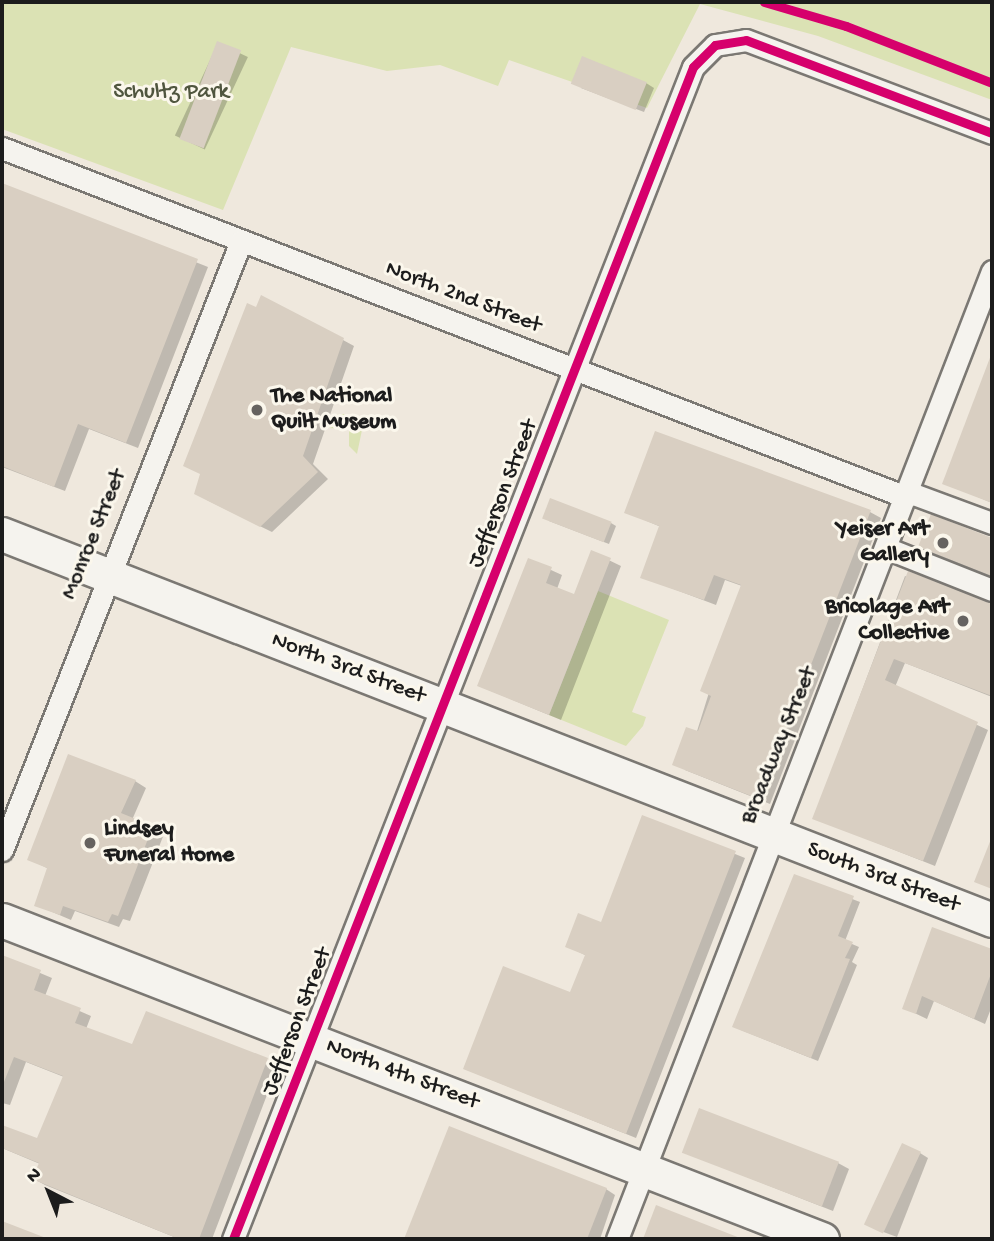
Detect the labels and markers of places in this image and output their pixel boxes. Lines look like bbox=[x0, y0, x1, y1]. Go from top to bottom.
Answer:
place label: The National Quilt Museum bbox=[271, 383, 396, 437]
marker: The National Quilt Museum bbox=[249, 402, 265, 418]
place label: Yeiser Art Gallery bbox=[836, 516, 929, 570]
marker: Yeiser Art Gallery bbox=[935, 535, 951, 551]
place label: Bricolage Art Collective bbox=[825, 594, 949, 648]
marker: Bricolage Art Collective bbox=[955, 613, 971, 629]
place label: Lindsey Funeral Home bbox=[104, 816, 234, 870]
marker: Lindsey Funeral Home bbox=[82, 835, 98, 851]

